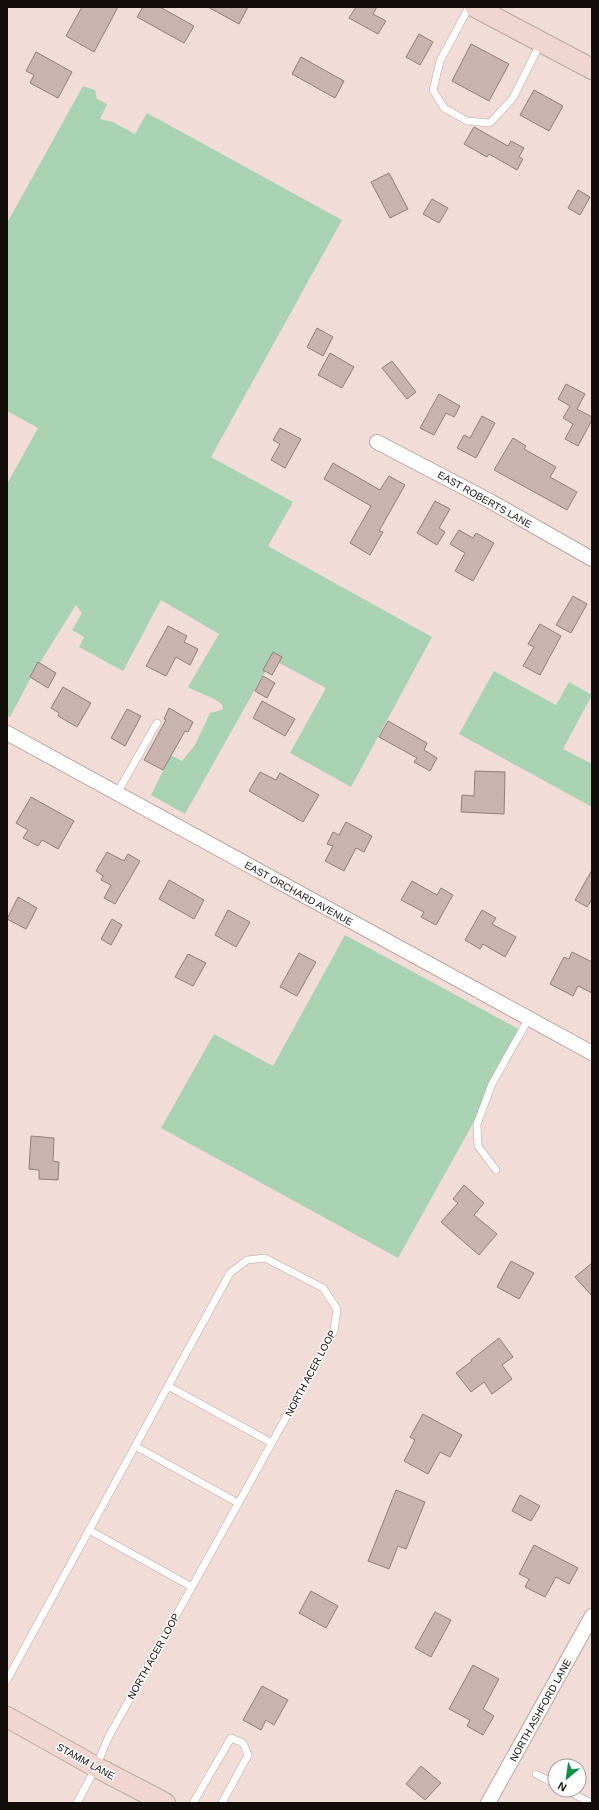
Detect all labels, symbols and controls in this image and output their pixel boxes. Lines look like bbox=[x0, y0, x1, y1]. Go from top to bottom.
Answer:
street label: EAST ROBERTS LANE bbox=[436, 469, 534, 530]
street label: EAST ORCHARD AVENUE bbox=[243, 859, 355, 928]
street label: NORTH ACER LOOP bbox=[283, 1328, 338, 1418]
street label: NORTH ACER LOOP bbox=[125, 1611, 182, 1701]
street label: NORTH ASHFORD LANE bbox=[508, 1657, 573, 1763]
street label: STAMM LANE bbox=[55, 1741, 117, 1782]
north arrow bbox=[547, 1758, 587, 1798]
text: N bbox=[556, 1780, 569, 1794]

